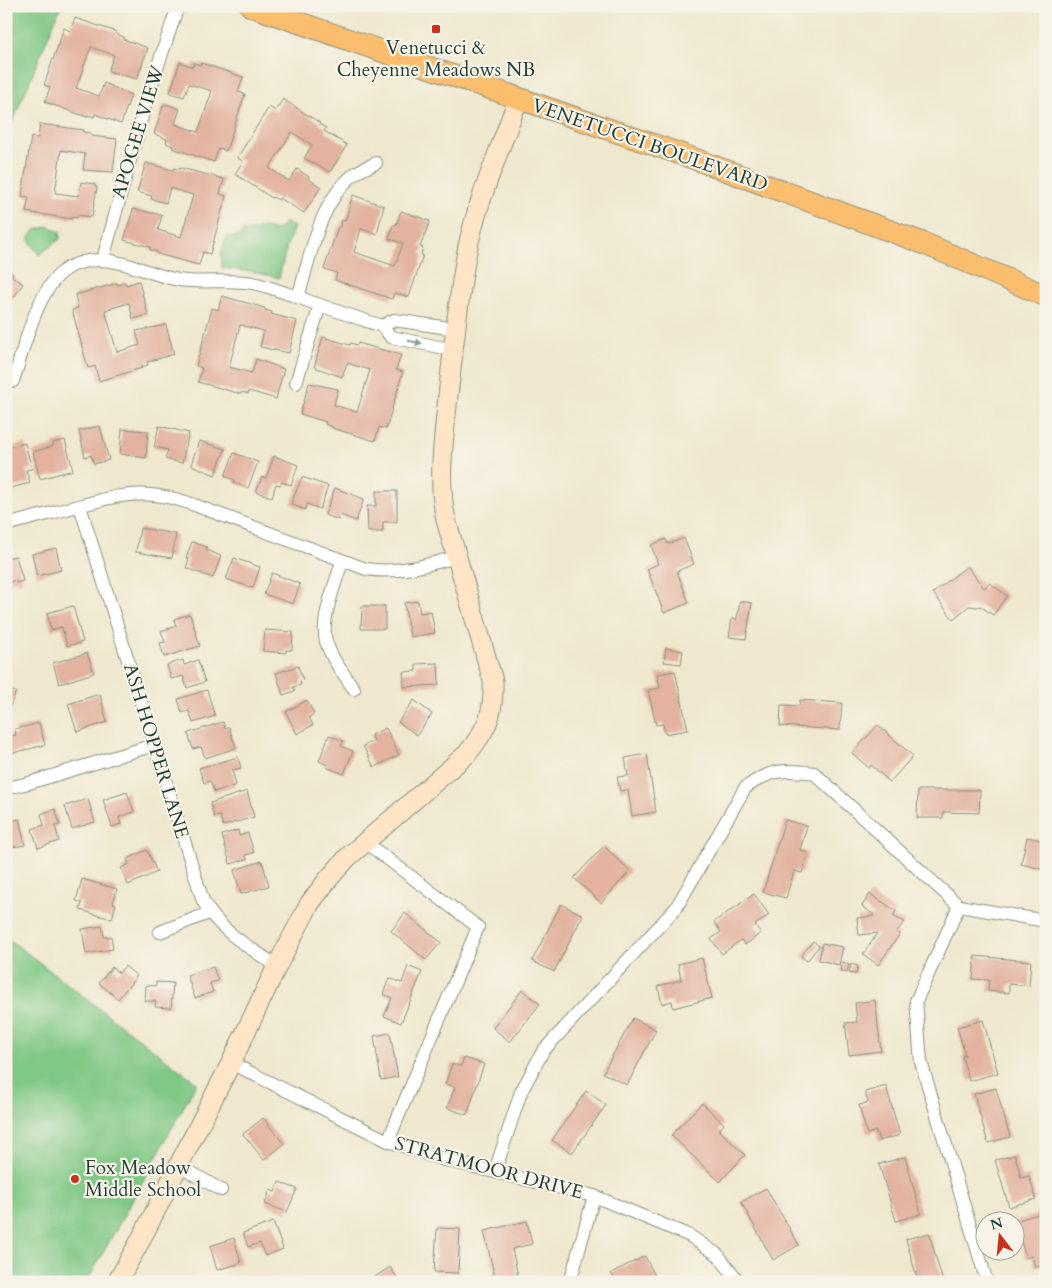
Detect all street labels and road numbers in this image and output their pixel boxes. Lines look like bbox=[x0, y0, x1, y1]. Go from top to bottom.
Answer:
street label: APOGEE VIEW bbox=[105, 62, 171, 202]
street label: VENETUCCI BOULEVARD bbox=[529, 92, 771, 198]
street label: ASH HOPPER LANE bbox=[117, 660, 195, 842]
street label: STRATMOOR DRIVE bbox=[392, 1130, 586, 1206]

